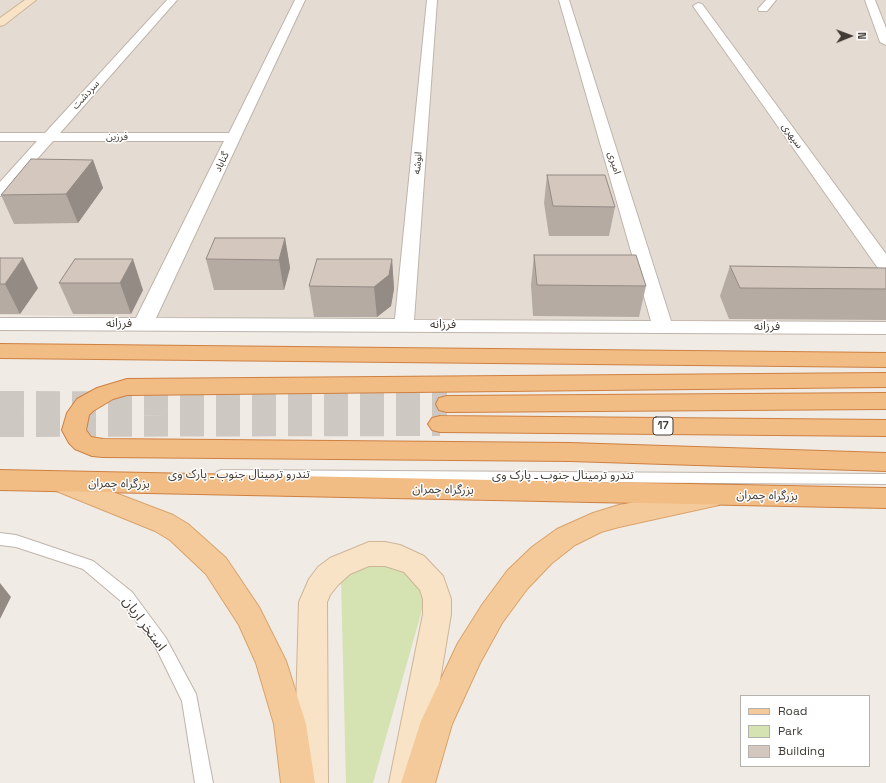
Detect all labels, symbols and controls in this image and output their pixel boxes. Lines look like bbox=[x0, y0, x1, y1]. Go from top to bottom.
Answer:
north arrow bbox=[830, 16, 870, 56]
text: N bbox=[855, 32, 869, 40]
street label: سردشت bbox=[70, 78, 102, 112]
street label: سپهری bbox=[779, 121, 805, 151]
street label: فرزین bbox=[106, 131, 128, 143]
street label: گناباد bbox=[212, 150, 232, 174]
street label: امیری bbox=[605, 150, 623, 176]
street label: انوشه bbox=[411, 151, 425, 175]
street label: فرزانه bbox=[106, 317, 132, 331]
street label: فرزانه bbox=[430, 318, 456, 332]
street label: فرزانه bbox=[754, 320, 780, 334]
road number: 17 bbox=[653, 417, 673, 435]
street label: تندرو ترمینال جنوب ـ پارک وی bbox=[168, 468, 310, 482]
street label: تندرو ترمینال جنوب ـ پارک وی bbox=[492, 469, 634, 483]
street label: بزرگراه چمران bbox=[88, 476, 150, 492]
street label: بزرگراه چمران bbox=[412, 482, 474, 498]
street label: بزرگراه چمران bbox=[736, 488, 798, 504]
street label: استخر اریان bbox=[119, 593, 169, 655]
legend bbox=[740, 695, 870, 767]
text: Road bbox=[778, 703, 807, 719]
text: Park bbox=[778, 723, 803, 739]
text: Building bbox=[778, 743, 825, 759]

